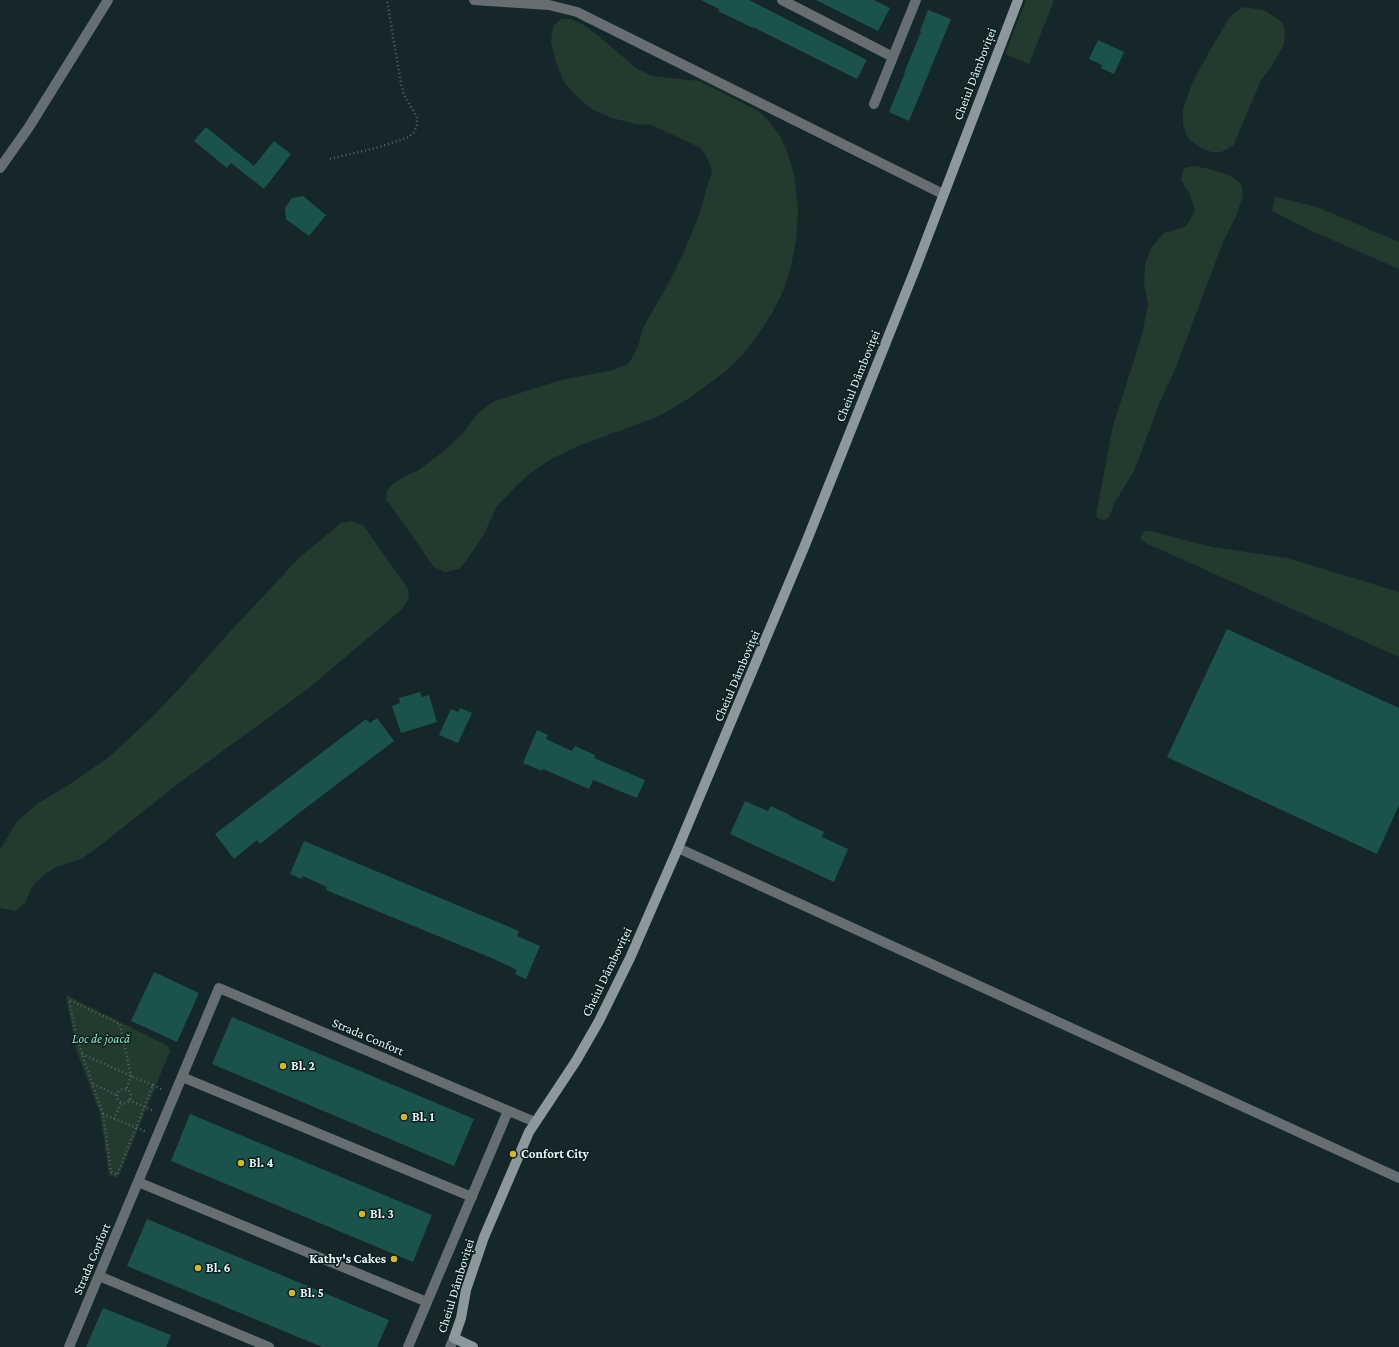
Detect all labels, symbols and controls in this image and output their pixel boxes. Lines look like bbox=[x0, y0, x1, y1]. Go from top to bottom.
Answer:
street label: Cheiul Dâmboviței bbox=[950, 26, 1000, 122]
street label: Cheiul Dâmboviței bbox=[833, 328, 883, 424]
street label: Cheiul Dâmboviței bbox=[711, 628, 763, 724]
street label: Cheiul Dâmboviței bbox=[579, 925, 635, 1019]
street label: Strada Confort bbox=[330, 1015, 406, 1059]
park label: Loc de joacă bbox=[72, 1031, 130, 1047]
place label: Bl. 2 bbox=[291, 1058, 315, 1074]
marker: Bl. 2 bbox=[278, 1061, 288, 1071]
place label: Bl. 1 bbox=[412, 1109, 434, 1125]
marker: Bl. 1 bbox=[399, 1112, 409, 1122]
place label: Confort City bbox=[521, 1146, 589, 1162]
marker: Confort City bbox=[508, 1149, 518, 1159]
place label: Bl. 4 bbox=[249, 1155, 274, 1171]
marker: Bl. 4 bbox=[236, 1158, 246, 1168]
place label: Bl. 3 bbox=[370, 1206, 394, 1222]
marker: Bl. 3 bbox=[357, 1209, 367, 1219]
street label: Strada Confort bbox=[70, 1221, 114, 1297]
street label: Cheiul Dâmboviței bbox=[434, 1237, 478, 1335]
place label: Kathy's Cakes bbox=[309, 1251, 386, 1267]
marker: Kathy's Cakes bbox=[389, 1254, 399, 1264]
place label: Bl. 6 bbox=[206, 1260, 231, 1276]
marker: Bl. 6 bbox=[193, 1263, 203, 1273]
place label: Bl. 5 bbox=[300, 1285, 324, 1301]
marker: Bl. 5 bbox=[287, 1288, 297, 1298]

